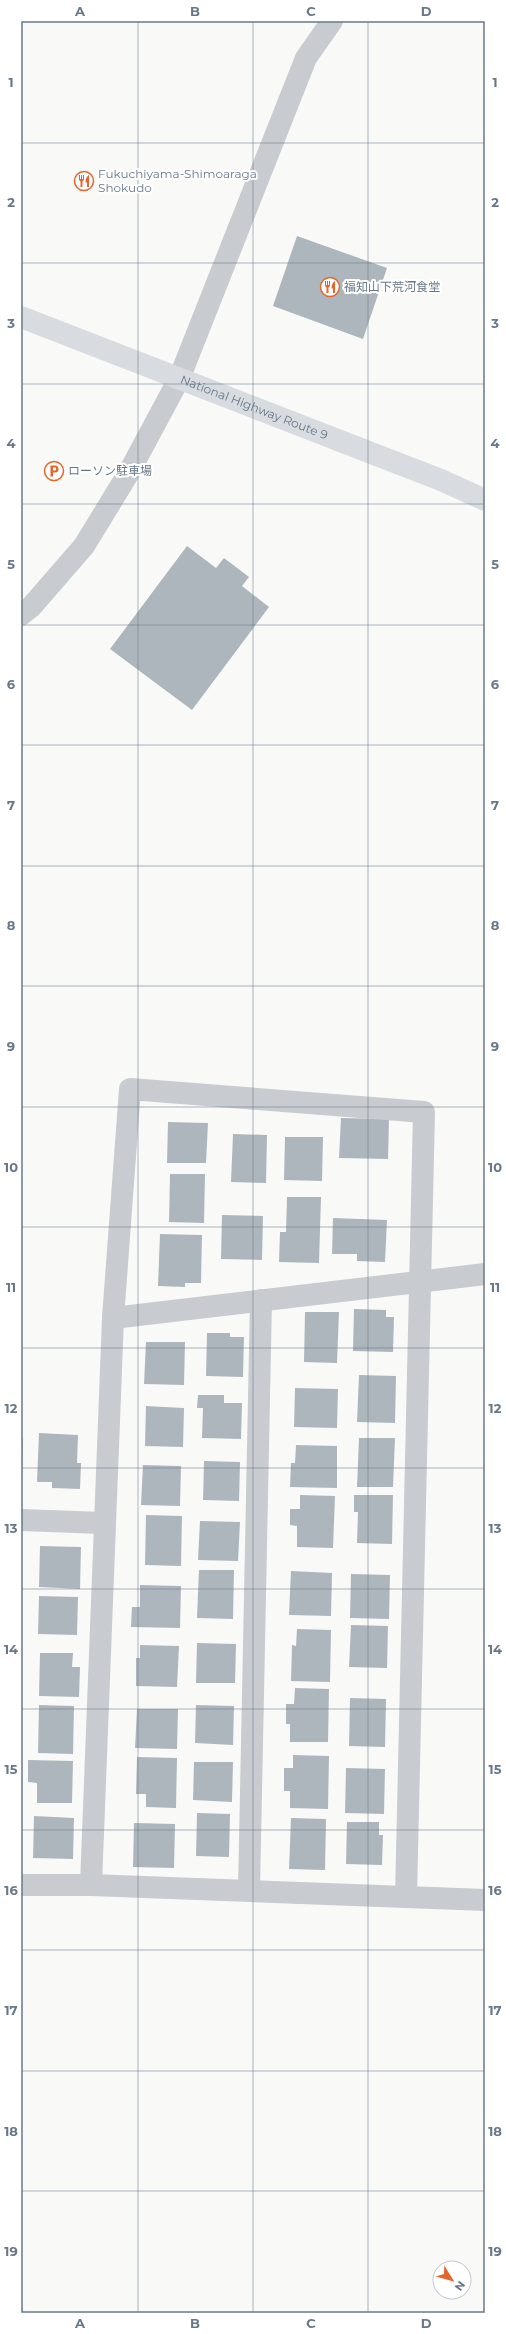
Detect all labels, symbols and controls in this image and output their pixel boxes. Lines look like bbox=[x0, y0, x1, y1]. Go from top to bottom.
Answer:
text: A bbox=[74, 3, 86, 19]
text: B bbox=[190, 3, 200, 19]
text: C bbox=[306, 3, 316, 19]
text: D bbox=[421, 3, 432, 19]
text: 1 bbox=[8, 74, 14, 90]
text: 1 bbox=[492, 74, 498, 90]
place label: Fukuchiyama-Shimoaraga Shokudo bbox=[98, 166, 257, 195]
restaurant icon: Fukuchiyama-Shimoaraga Shokudo bbox=[73, 170, 95, 192]
text: 2 bbox=[7, 194, 15, 210]
text: 2 bbox=[491, 194, 499, 210]
restaurant icon: 福知山下荒河食堂 bbox=[319, 276, 341, 298]
place label: 福知山下荒河食堂 bbox=[344, 279, 440, 294]
text: 3 bbox=[6, 315, 15, 331]
text: 3 bbox=[490, 315, 499, 331]
street label: National Highway Route 9 bbox=[178, 372, 330, 442]
text: 4 bbox=[7, 435, 16, 451]
text: 4 bbox=[491, 435, 500, 451]
parking icon: ローソン駐車場 bbox=[43, 460, 65, 482]
place label: ローソン駐車場 bbox=[68, 463, 152, 478]
text: 5 bbox=[7, 556, 15, 572]
text: 5 bbox=[491, 556, 499, 572]
text: 6 bbox=[7, 676, 16, 692]
text: 6 bbox=[491, 676, 500, 692]
text: 7 bbox=[7, 797, 15, 813]
text: 7 bbox=[491, 797, 499, 813]
text: 8 bbox=[7, 917, 16, 933]
text: 8 bbox=[491, 917, 500, 933]
text: 9 bbox=[7, 1038, 15, 1054]
text: 9 bbox=[491, 1038, 499, 1054]
text: 10 bbox=[4, 1159, 18, 1175]
text: 10 bbox=[488, 1159, 502, 1175]
text: 11 bbox=[6, 1279, 16, 1295]
text: 11 bbox=[490, 1279, 500, 1295]
text: 12 bbox=[5, 1400, 18, 1416]
text: 12 bbox=[489, 1400, 502, 1416]
text: 13 bbox=[5, 1520, 18, 1536]
text: 13 bbox=[489, 1520, 502, 1536]
text: 14 bbox=[4, 1641, 18, 1657]
text: 14 bbox=[488, 1641, 502, 1657]
text: 15 bbox=[5, 1761, 18, 1777]
text: 15 bbox=[489, 1761, 502, 1777]
text: 16 bbox=[4, 1882, 18, 1898]
text: 16 bbox=[488, 1882, 502, 1898]
text: 17 bbox=[4, 2002, 18, 2018]
text: 17 bbox=[488, 2002, 502, 2018]
text: 18 bbox=[4, 2123, 18, 2139]
text: 18 bbox=[488, 2123, 502, 2139]
text: 19 bbox=[4, 2243, 18, 2259]
text: 19 bbox=[488, 2243, 502, 2259]
north arrow bbox=[432, 2260, 472, 2300]
text: N bbox=[452, 2278, 468, 2294]
text: A bbox=[74, 2315, 86, 2331]
text: B bbox=[190, 2315, 200, 2331]
text: C bbox=[306, 2315, 316, 2331]
text: D bbox=[421, 2315, 432, 2331]

